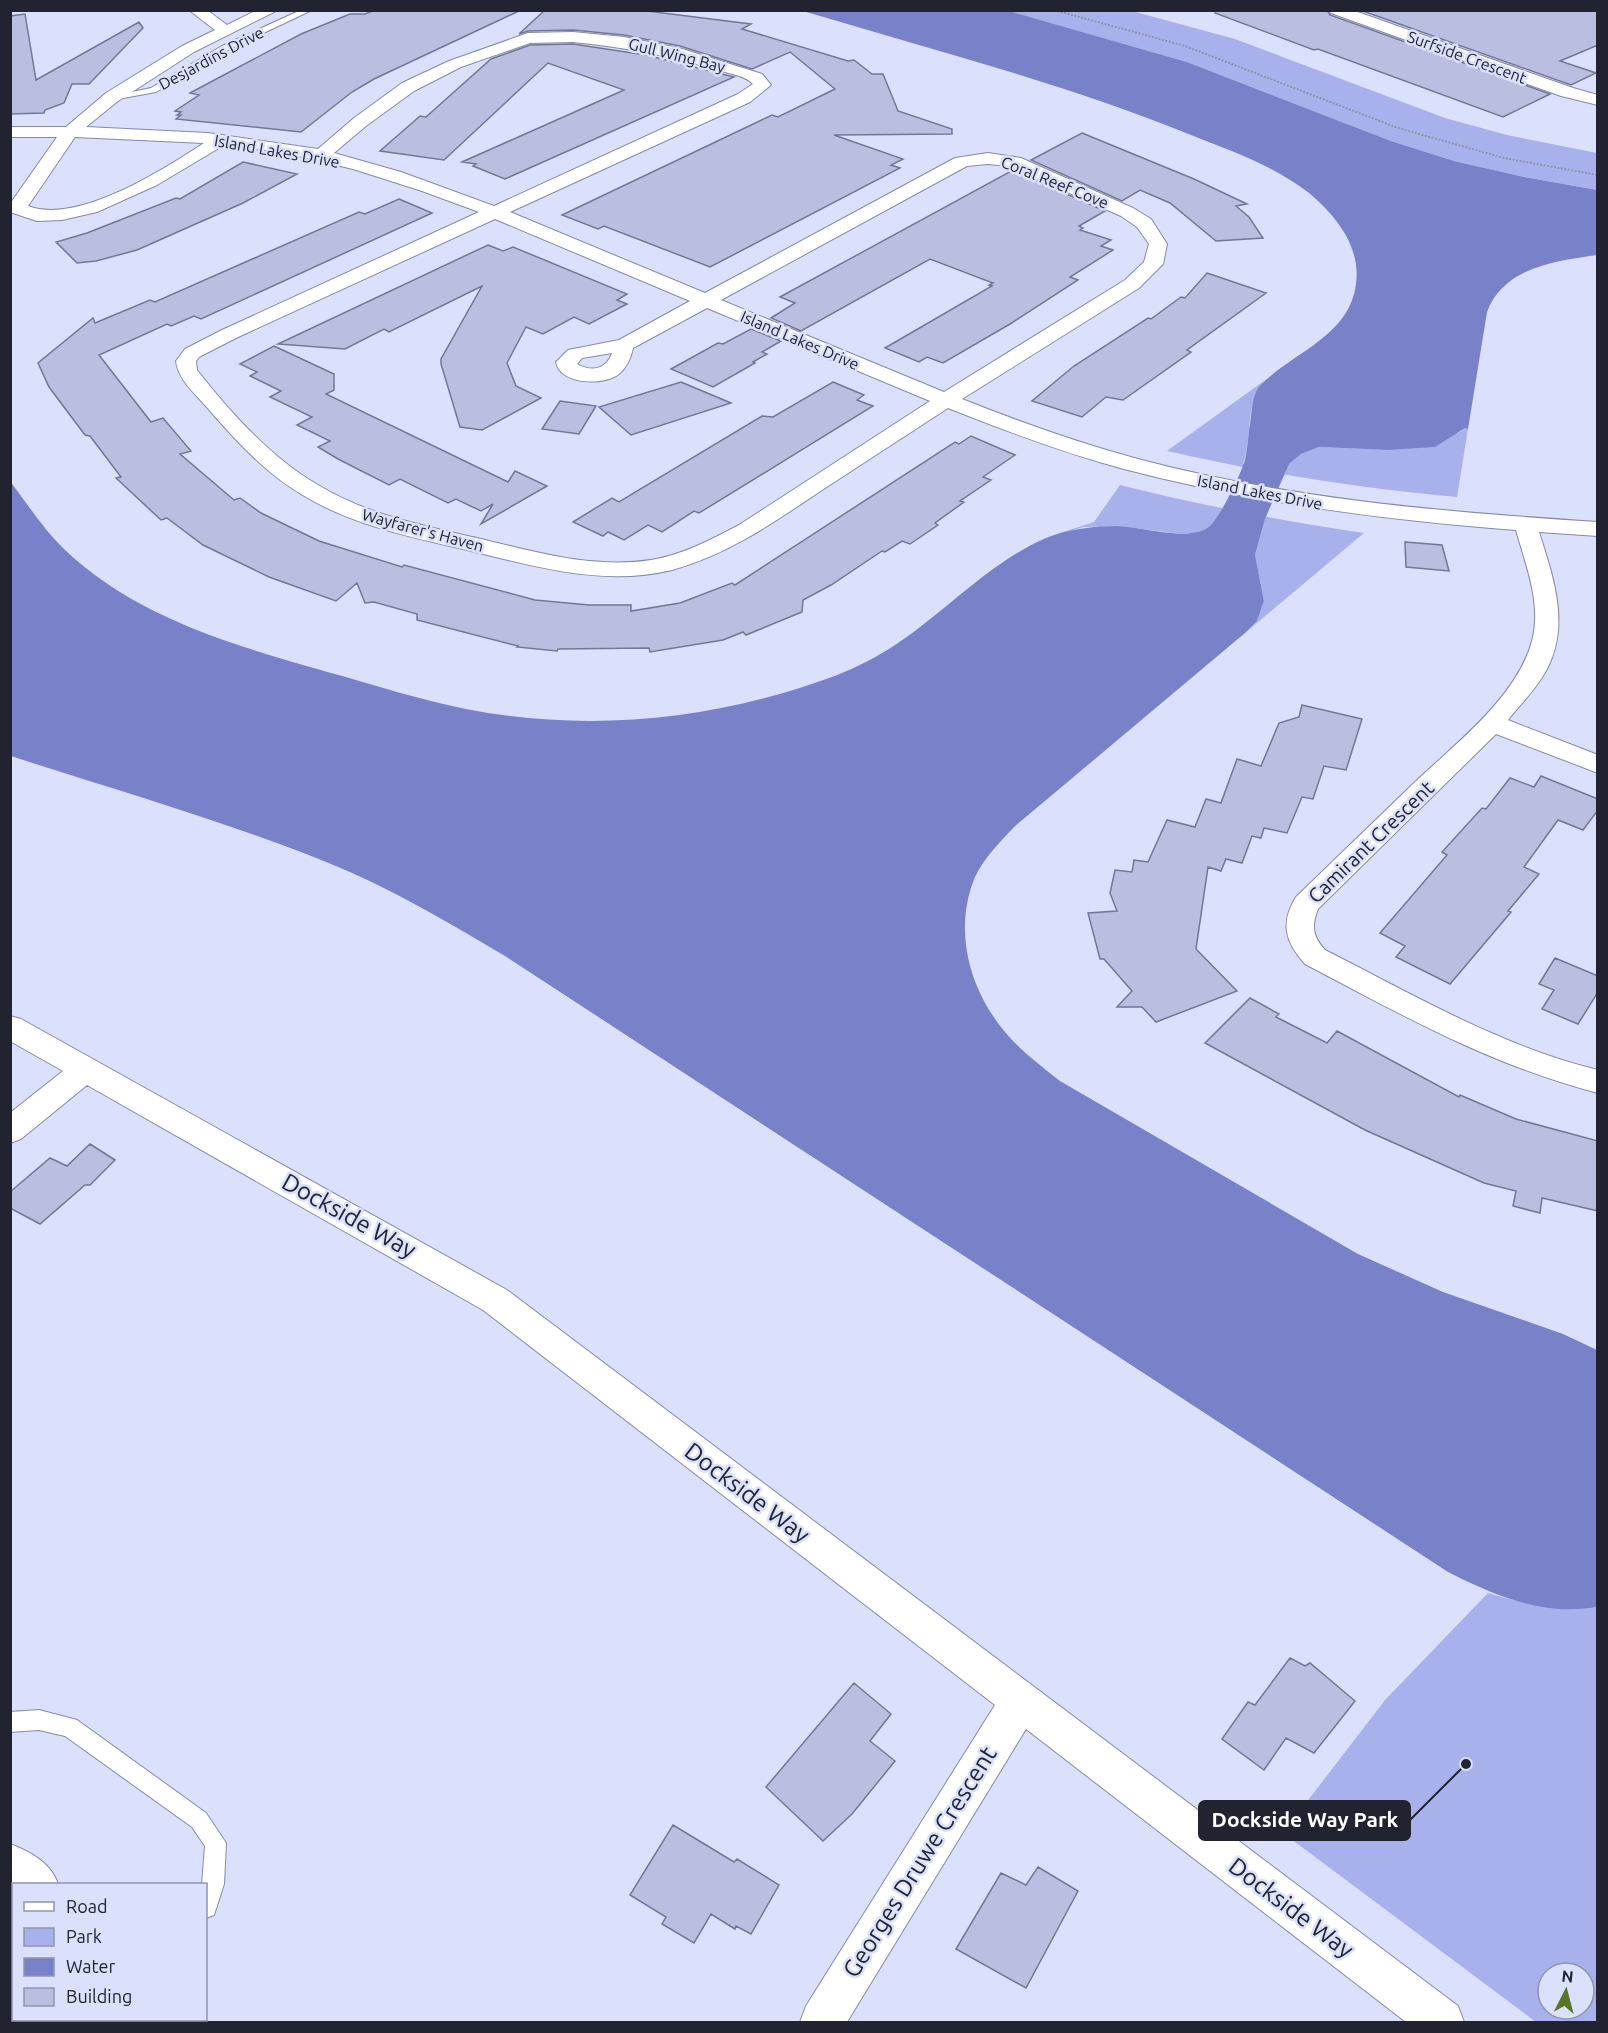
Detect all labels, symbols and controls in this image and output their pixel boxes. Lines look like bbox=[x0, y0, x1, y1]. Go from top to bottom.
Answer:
street label: Desjardins Drive bbox=[156, 23, 266, 93]
street label: Surfside Crescent bbox=[1405, 27, 1530, 87]
street label: Gull Wing Bay bbox=[627, 34, 727, 76]
street label: Island Lakes Drive bbox=[213, 131, 341, 171]
street label: Coral Reef Cove bbox=[999, 152, 1111, 212]
street label: Island Lakes Drive bbox=[738, 307, 862, 373]
street label: Island Lakes Drive bbox=[1196, 471, 1324, 513]
street label: Wayfarer's Haven bbox=[360, 505, 486, 555]
street label: Camirant Crescent bbox=[1303, 776, 1438, 907]
street label: Dockside Way bbox=[278, 1168, 421, 1264]
street label: Dockside Way bbox=[680, 1437, 815, 1548]
street label: Georges Druwe Crescent bbox=[837, 1741, 1002, 1982]
callout: Dockside Way Park bbox=[1199, 1801, 1410, 1840]
text: Dockside Way Park bbox=[1212, 1807, 1399, 1831]
street label: Dockside Way bbox=[1224, 1852, 1359, 1963]
legend bbox=[12, 1883, 207, 2021]
text: Road bbox=[66, 1896, 108, 1916]
text: Park bbox=[66, 1926, 102, 1946]
text: Water bbox=[66, 1956, 116, 1976]
north arrow bbox=[1536, 1961, 1596, 2021]
text: N bbox=[1561, 1967, 1574, 1986]
text: Building bbox=[66, 1986, 132, 2006]

